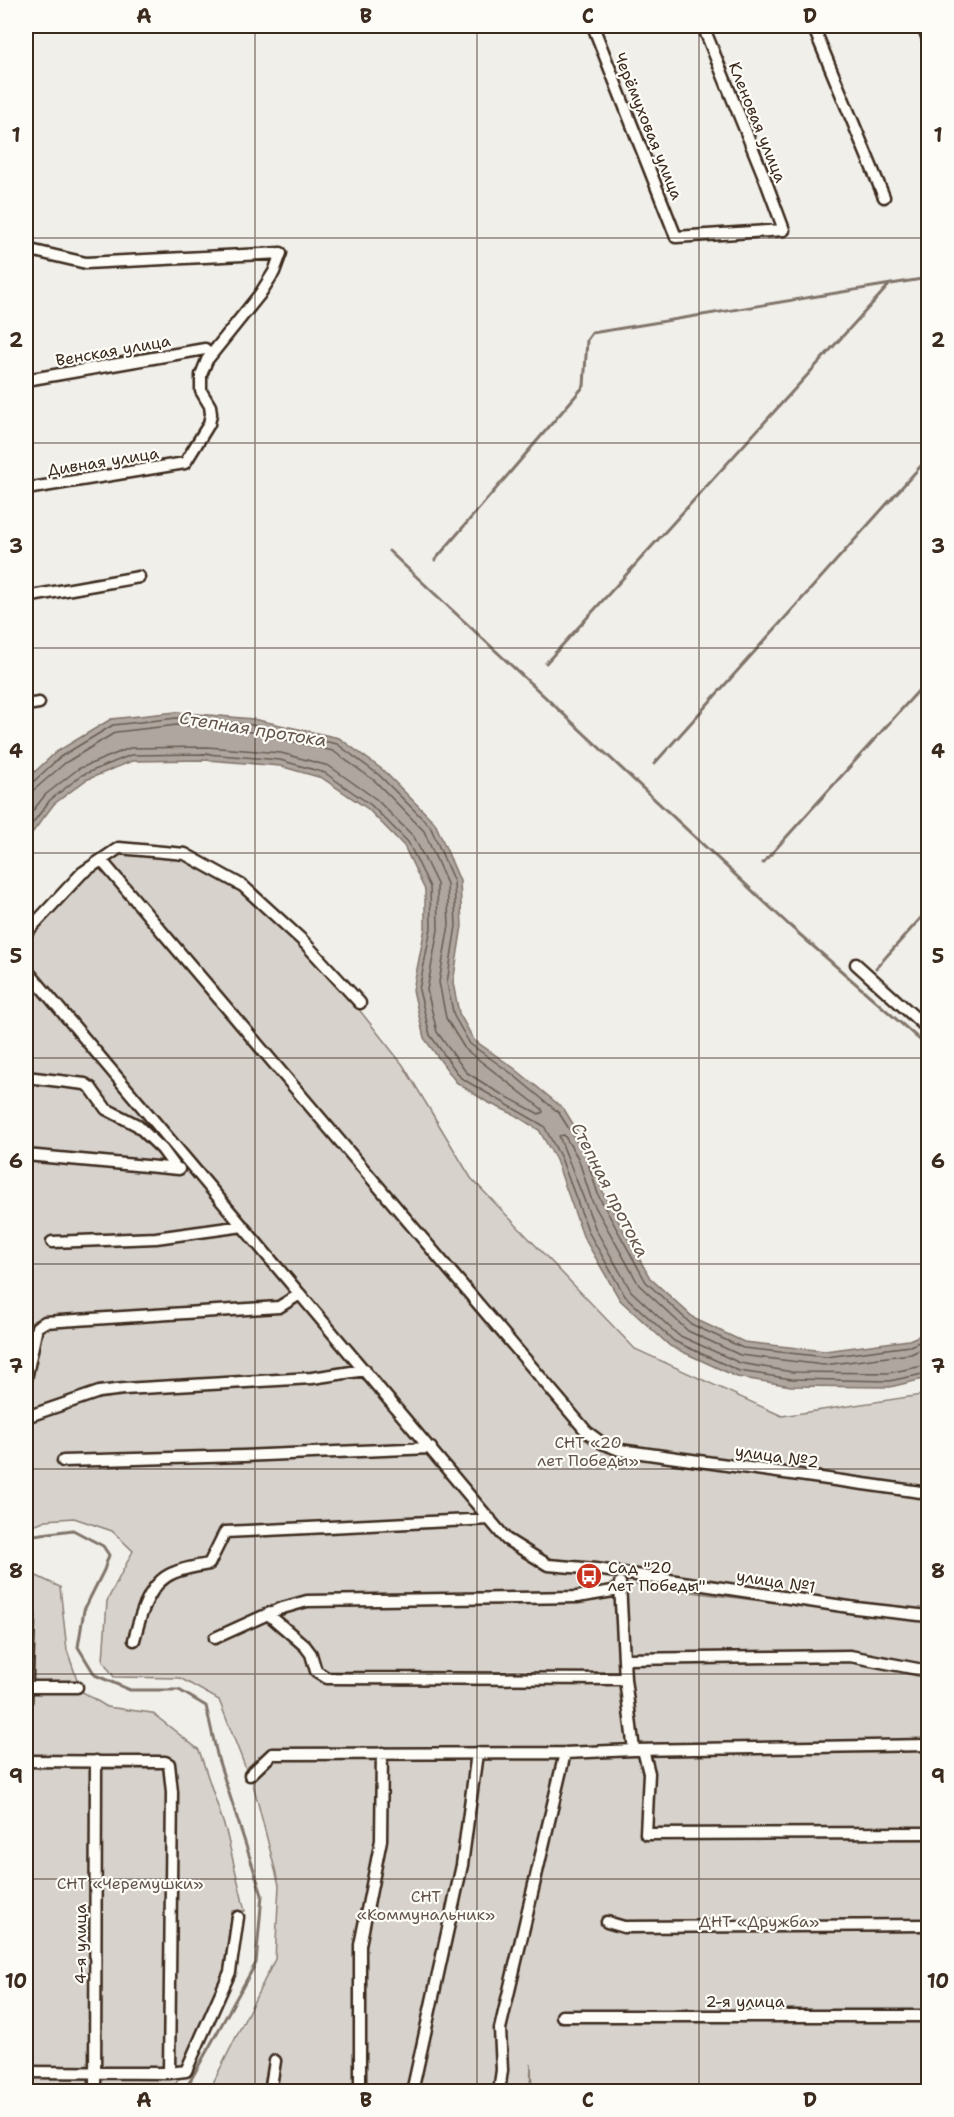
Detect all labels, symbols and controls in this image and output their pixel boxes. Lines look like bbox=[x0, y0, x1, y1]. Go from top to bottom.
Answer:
text: A bbox=[136, 3, 152, 29]
text: B bbox=[360, 3, 372, 29]
text: C bbox=[582, 3, 594, 29]
text: D bbox=[803, 3, 817, 29]
street label: Черёмуховая улица bbox=[609, 49, 688, 203]
street label: Кленовая улица bbox=[724, 59, 791, 186]
text: 1 bbox=[11, 122, 21, 148]
text: 1 bbox=[933, 122, 943, 148]
text: 2 bbox=[9, 327, 23, 353]
text: 2 bbox=[931, 327, 945, 353]
street label: Венская улица bbox=[54, 330, 172, 371]
street label: Дивная улица bbox=[46, 442, 160, 481]
text: 3 bbox=[9, 533, 23, 559]
text: 3 bbox=[931, 533, 945, 559]
water label: Степная протока bbox=[178, 706, 328, 752]
text: 4 bbox=[9, 738, 23, 764]
text: 4 bbox=[931, 738, 945, 764]
text: 5 bbox=[10, 943, 22, 969]
text: 5 bbox=[932, 943, 944, 969]
water label: Степная протока bbox=[566, 1118, 654, 1262]
text: 6 bbox=[9, 1148, 23, 1174]
text: 6 bbox=[931, 1148, 945, 1174]
text: 7 bbox=[9, 1353, 23, 1379]
text: 7 bbox=[931, 1353, 945, 1379]
park label: СНТ «20 лет Победы» bbox=[537, 1432, 639, 1471]
street label: улица №2 bbox=[734, 1440, 820, 1473]
place label: Сад "20 лет Победы" bbox=[608, 1557, 706, 1596]
text: 8 bbox=[9, 1558, 23, 1584]
text: 8 bbox=[931, 1558, 945, 1584]
bus stop icon: Сад "20 лет Победы" bbox=[574, 1561, 604, 1591]
street label: улица №1 bbox=[735, 1565, 817, 1598]
text: 9 bbox=[9, 1763, 23, 1789]
text: 9 bbox=[931, 1763, 945, 1789]
park label: СНТ «Черемушки» bbox=[57, 1873, 203, 1894]
park label: СНТ «Коммунальник» bbox=[357, 1886, 495, 1925]
street label: 4-я улица bbox=[70, 1904, 91, 1984]
park label: ДНТ «Дружба» bbox=[699, 1911, 819, 1932]
text: 10 bbox=[5, 1968, 27, 1994]
text: 10 bbox=[927, 1968, 949, 1994]
street label: 2-я улица bbox=[705, 1991, 785, 2012]
text: A bbox=[136, 2087, 152, 2113]
text: B bbox=[360, 2087, 372, 2113]
text: C bbox=[582, 2087, 594, 2113]
text: D bbox=[803, 2087, 817, 2113]

